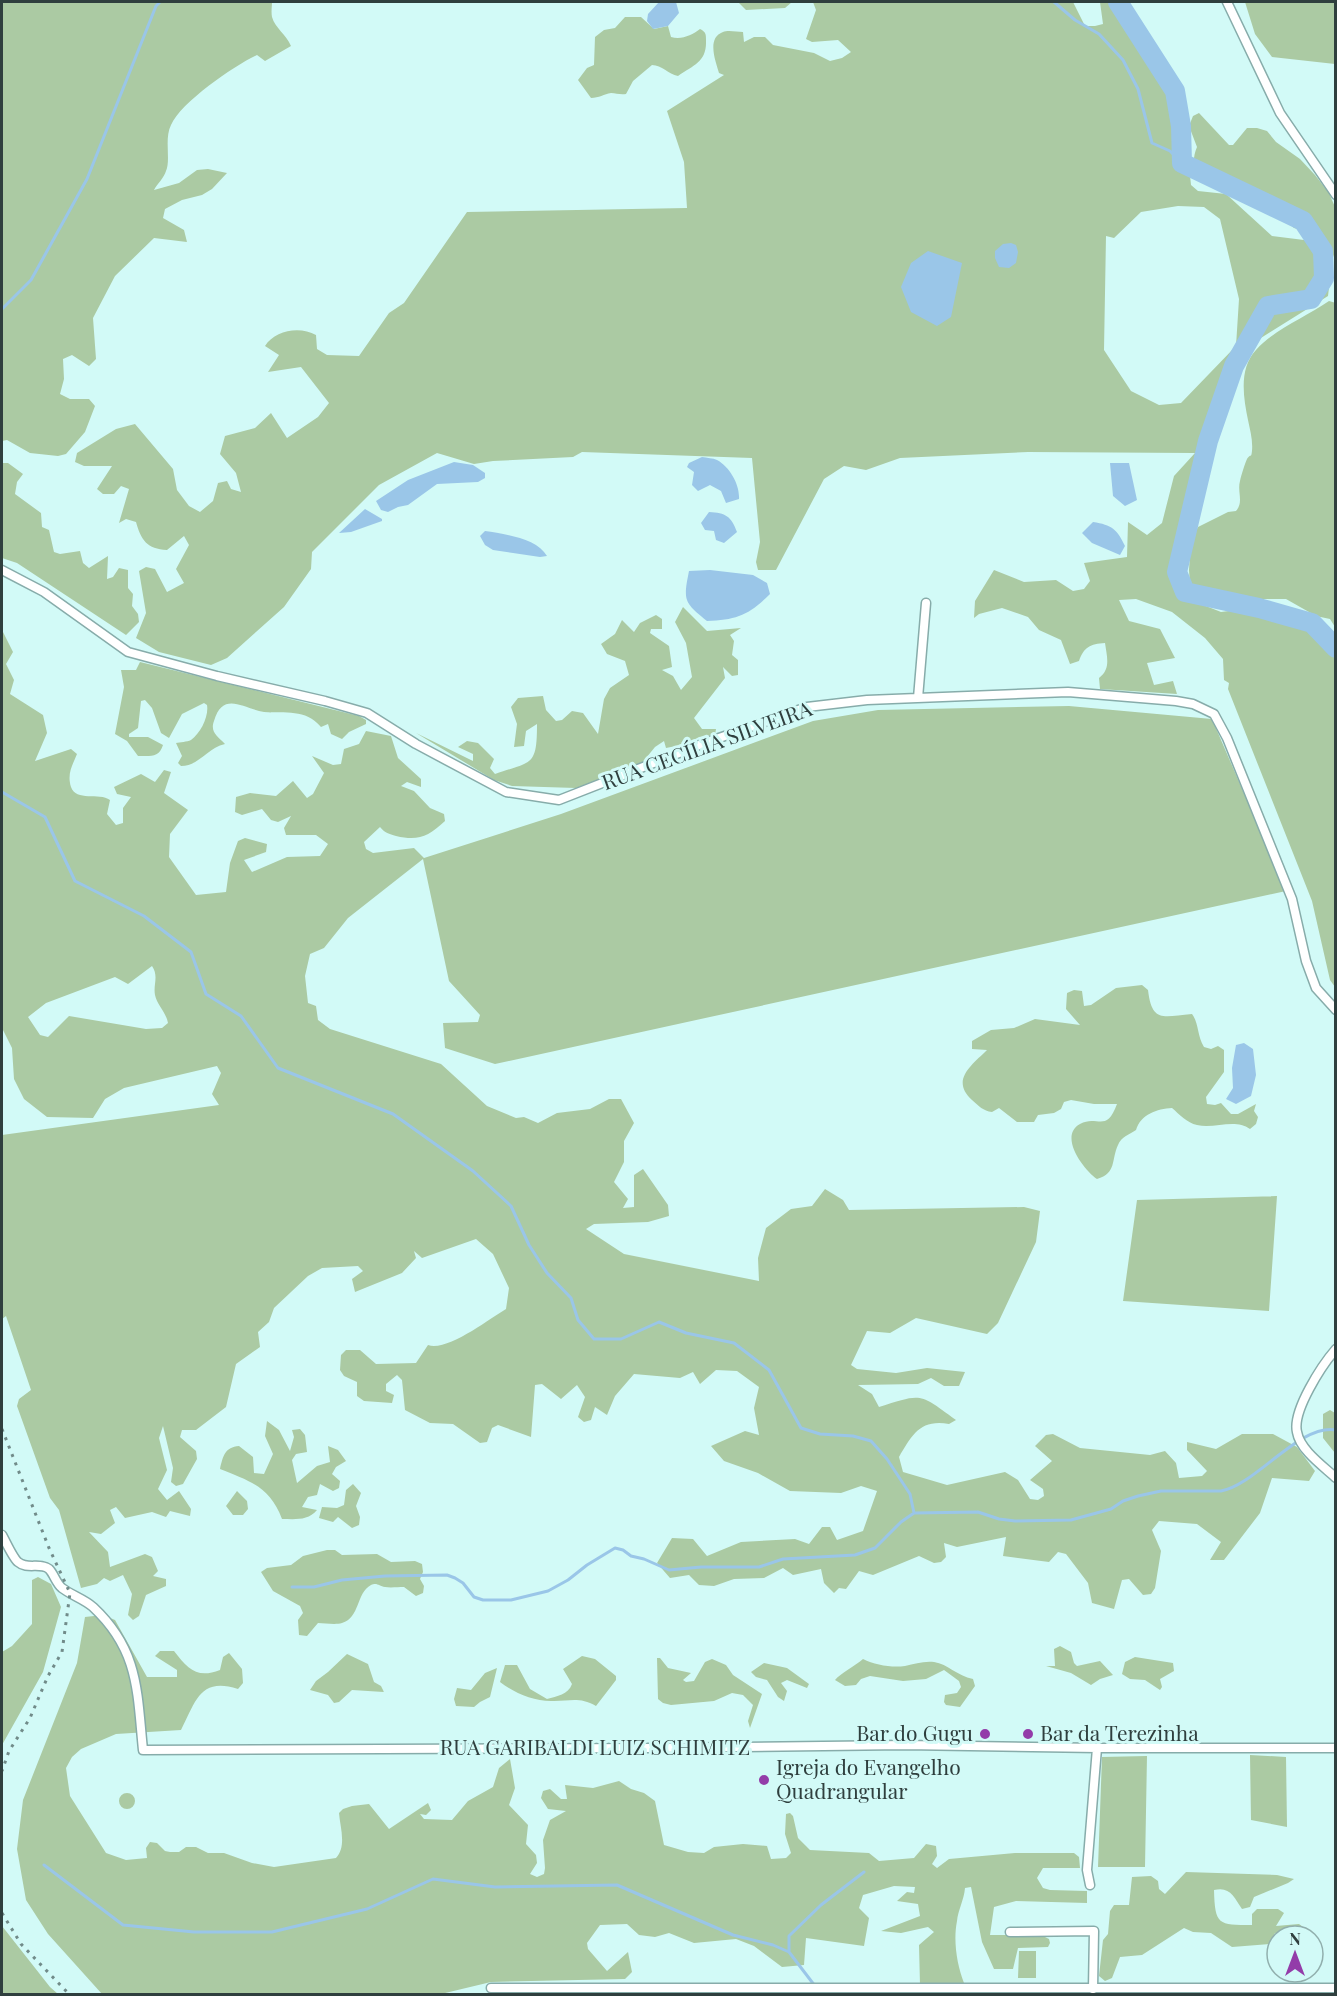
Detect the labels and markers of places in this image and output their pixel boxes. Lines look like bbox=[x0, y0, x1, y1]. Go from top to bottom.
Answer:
place label: Bar do Gugu bbox=[856, 1718, 973, 1746]
place label: Bar da Terezinha bbox=[1040, 1718, 1199, 1746]
marker: Bar do Gugu bbox=[978, 1727, 992, 1741]
marker: Bar da Terezinha bbox=[1021, 1727, 1035, 1741]
place label: Igreja do Evangelho Quadrangular bbox=[776, 1752, 961, 1804]
marker: Igreja do Evangelho Quadrangular bbox=[757, 1773, 771, 1787]

